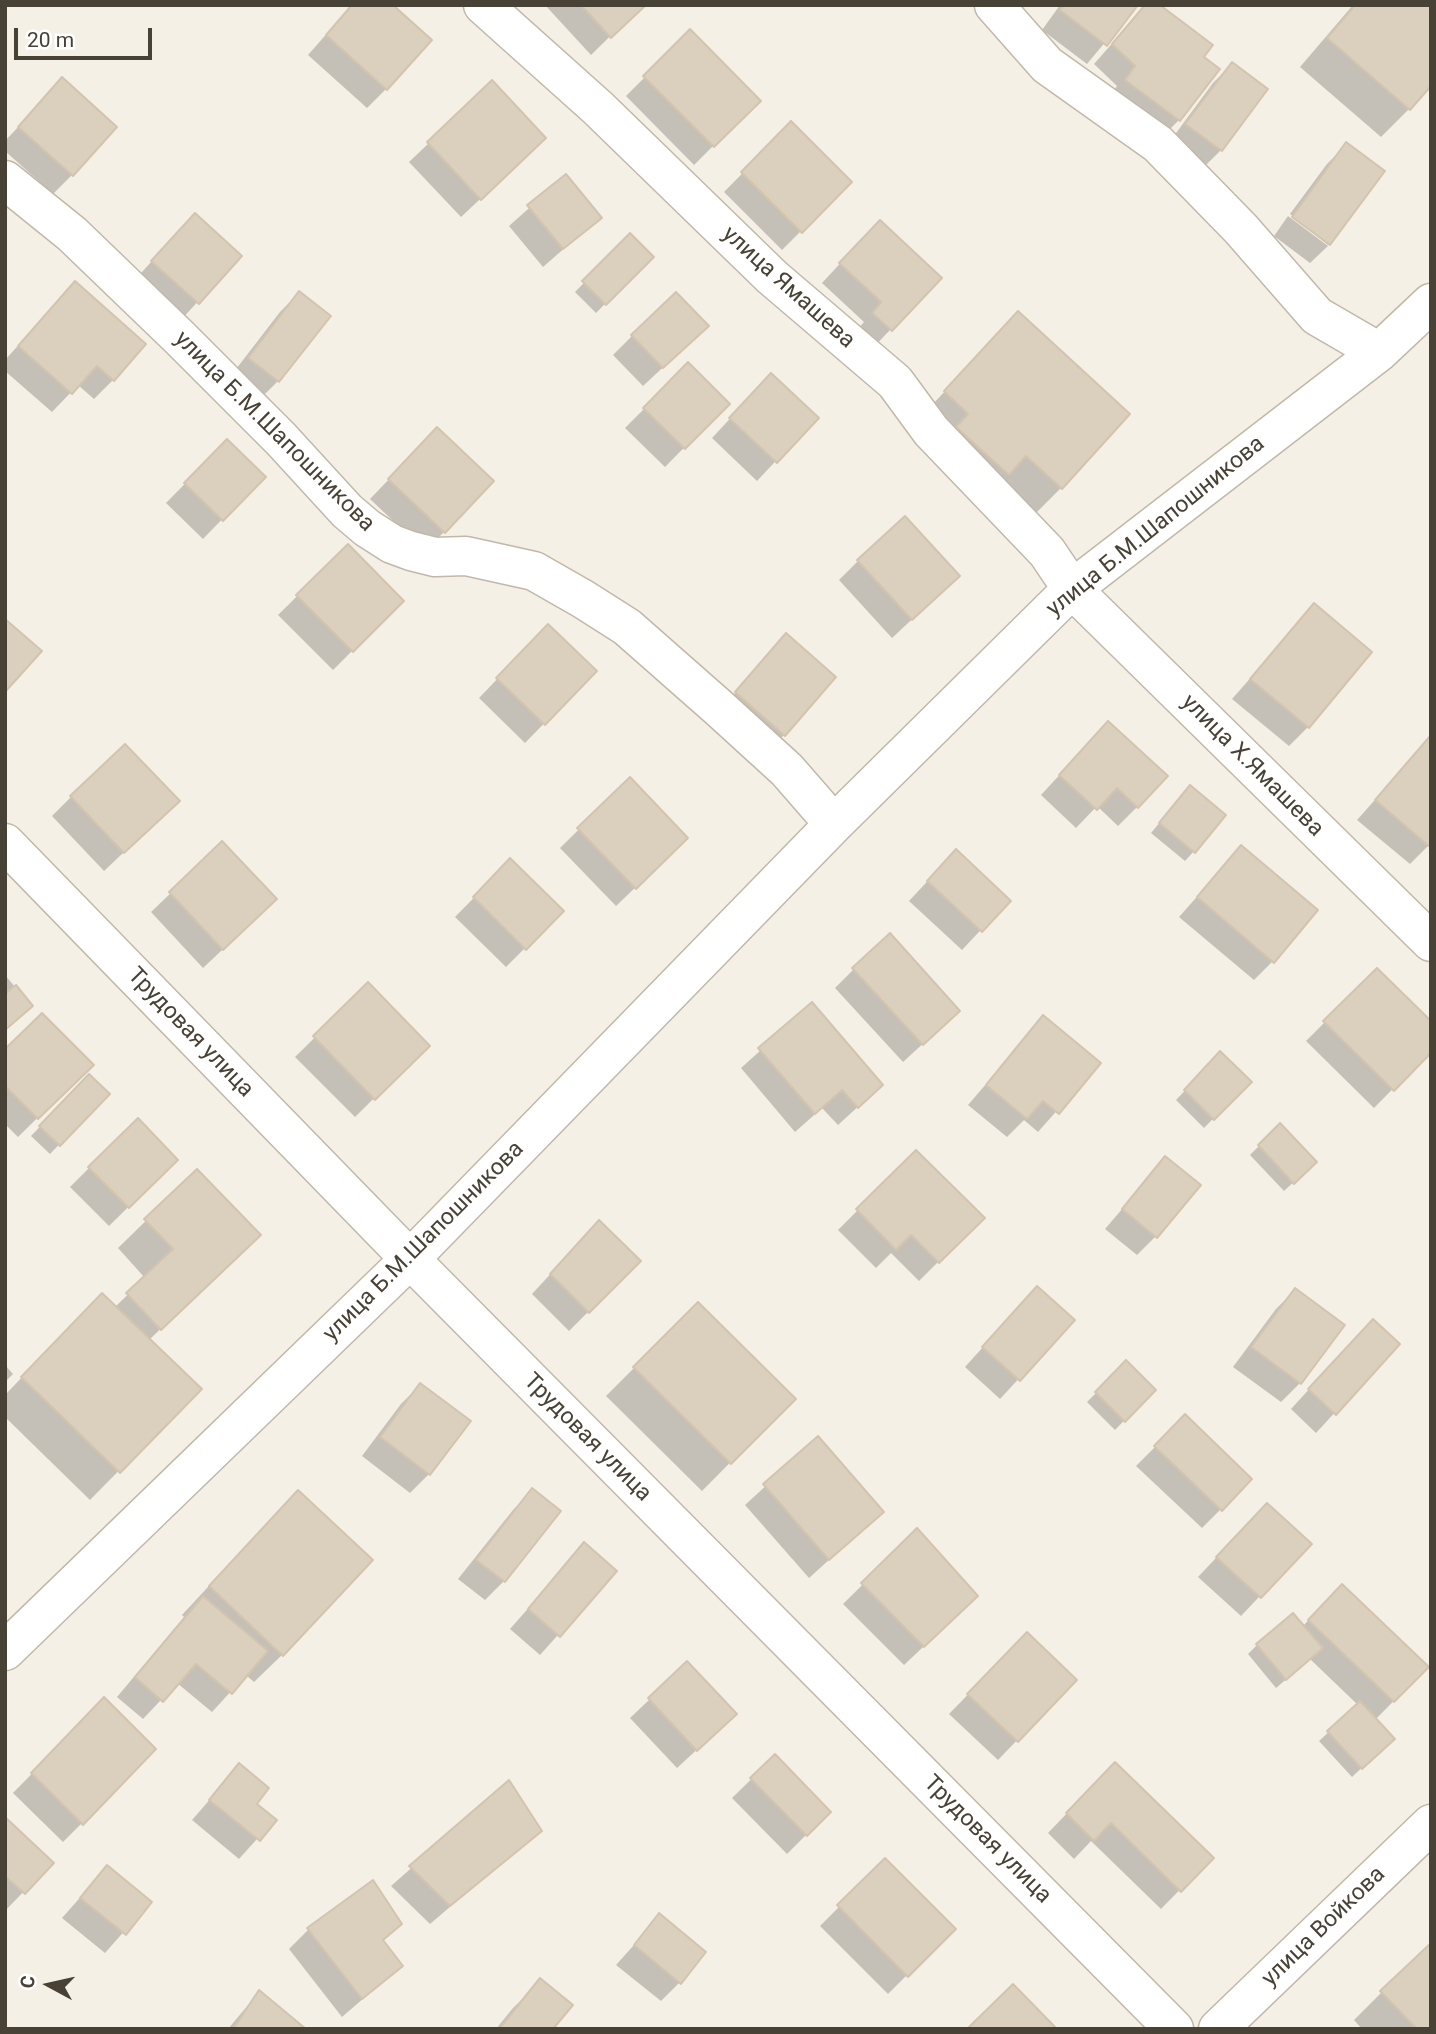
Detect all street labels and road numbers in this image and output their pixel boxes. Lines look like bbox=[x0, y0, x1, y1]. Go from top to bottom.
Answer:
street label: улица Ямашева bbox=[716, 221, 860, 355]
street label: улица Б.М.Шапошникова bbox=[168, 326, 380, 538]
street label: улица Б.М.Шапошникова bbox=[1042, 431, 1270, 623]
street label: улица Х.Ямашева bbox=[1175, 689, 1329, 843]
street label: Трудовая улица bbox=[121, 962, 259, 1104]
street label: улица Б.М.Шапошникова bbox=[318, 1136, 530, 1348]
street label: Трудовая улица bbox=[517, 1368, 657, 1508]
street label: Трудовая улица bbox=[917, 1770, 1057, 1910]
street label: улица Войкова bbox=[1257, 1861, 1391, 1993]

